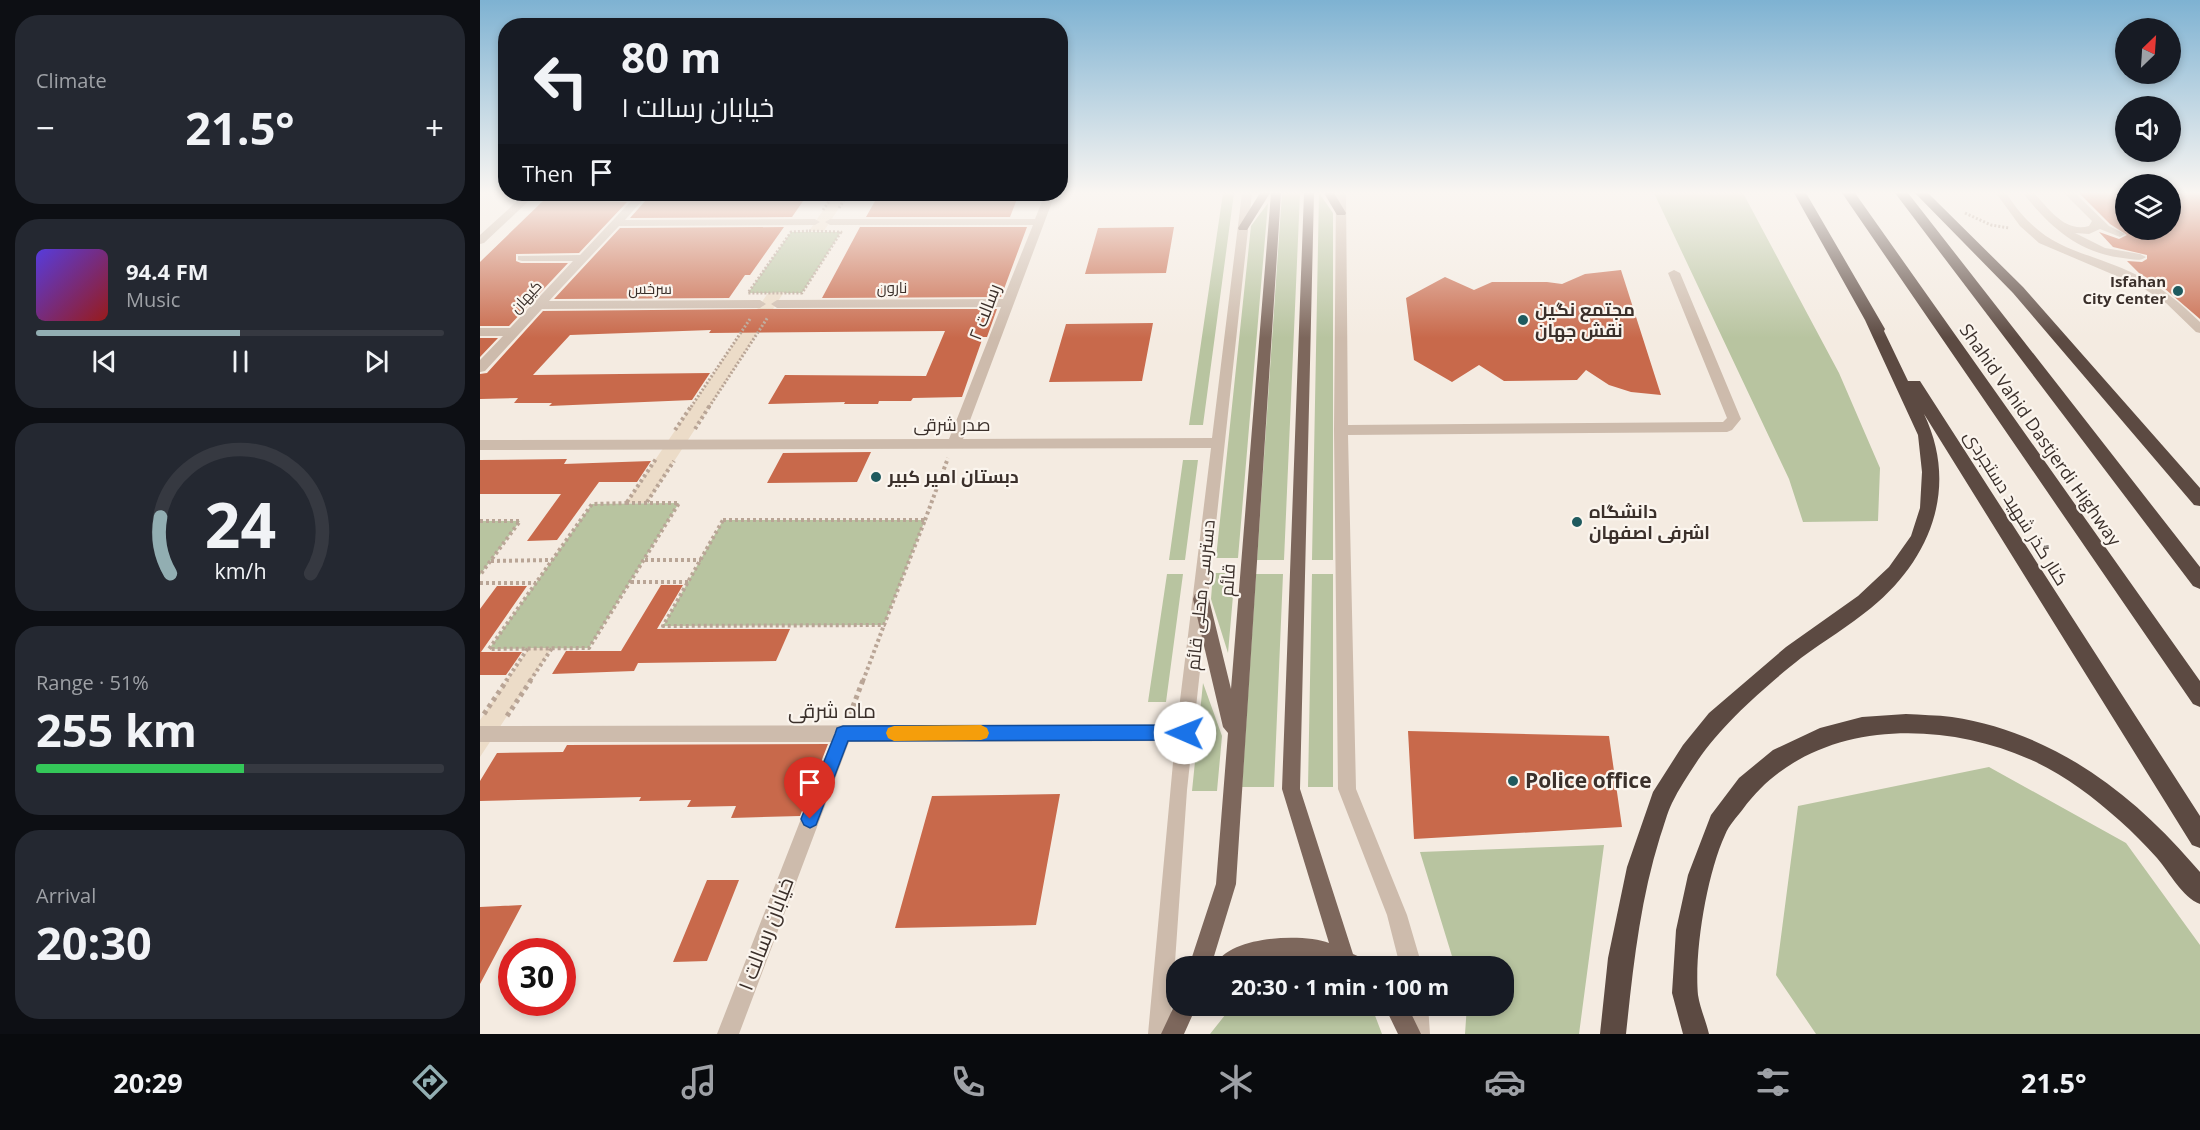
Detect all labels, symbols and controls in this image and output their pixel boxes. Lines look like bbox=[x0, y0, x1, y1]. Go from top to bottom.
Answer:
north arrow bbox=[2115, 18, 2181, 84]
map controls bbox=[2115, 18, 2181, 240]
text: 80 m bbox=[621, 28, 721, 85]
icon: left bbox=[522, 42, 600, 120]
text: Climate bbox=[36, 67, 107, 94]
text: خیابان رسالت ۱ bbox=[621, 88, 774, 125]
button: sound bbox=[2115, 96, 2181, 162]
text: 21.5° bbox=[185, 97, 295, 158]
text: − bbox=[36, 105, 55, 150]
text: + bbox=[425, 105, 444, 150]
icon: arrive bbox=[585, 156, 618, 189]
text: Then bbox=[522, 158, 573, 188]
button: layers bbox=[2115, 174, 2181, 240]
text: 94.4 FM bbox=[126, 256, 209, 286]
place label: Isfahan City Center bbox=[2082, 271, 2166, 308]
street label: کیهان bbox=[505, 276, 546, 318]
street label: نارون bbox=[877, 277, 907, 298]
street label: سرخس bbox=[628, 278, 672, 299]
street label: رسالت ۲ bbox=[962, 280, 1006, 343]
marker: Isfahan City Center bbox=[2171, 284, 2185, 298]
text: Music bbox=[126, 286, 180, 313]
place label: مجتمع نگین نقش جهان bbox=[1535, 297, 1635, 342]
marker: مجتمع نگین نقش جهان bbox=[1516, 313, 1530, 327]
street label: Shahid Vahid Dastjerdi Highway bbox=[1955, 319, 2128, 551]
icon: previous bbox=[88, 345, 121, 378]
icon: pause bbox=[224, 345, 257, 378]
icon: next bbox=[360, 345, 393, 378]
street label: صدر شرقی bbox=[913, 412, 991, 436]
street label: کنار گذر شهید دستجردی bbox=[1959, 425, 2074, 590]
place label: دبستان امیر کبیر bbox=[887, 464, 1019, 488]
marker: دبستان امیر کبیر bbox=[869, 470, 883, 484]
text: 24 bbox=[204, 481, 276, 566]
place label: دانشگاه اشرفی اصفهان bbox=[1589, 499, 1710, 544]
marker: دانشگاه اشرفی اصفهان bbox=[1570, 515, 1584, 529]
street label: دسترسی محلی قائم bbox=[1180, 518, 1221, 671]
text: km/h bbox=[214, 556, 266, 585]
street label: قائم bbox=[1214, 563, 1241, 597]
text: Range · 51% bbox=[36, 669, 149, 696]
street label: ماه شرقی bbox=[788, 696, 876, 724]
text: 255 km bbox=[36, 699, 197, 760]
position arrow bbox=[1153, 701, 1217, 765]
pin bbox=[784, 757, 835, 819]
icon: arrive bbox=[793, 766, 826, 799]
place label: Police office bbox=[1525, 766, 1652, 794]
marker: Police office bbox=[1506, 774, 1520, 788]
street label: خیابان رسالت ۱ bbox=[731, 873, 800, 994]
text: Arrival bbox=[36, 882, 96, 909]
text: 20:30 bbox=[36, 912, 152, 973]
speed limit sign: 30 bbox=[498, 938, 576, 1016]
text: 20:30 · 1 min · 100 m bbox=[1231, 971, 1449, 1001]
icon: directions bbox=[409, 1061, 451, 1103]
icon: music bbox=[678, 1061, 720, 1103]
icon: phone bbox=[947, 1061, 989, 1103]
icon: climate bbox=[1215, 1061, 1257, 1103]
icon: car bbox=[1484, 1061, 1526, 1103]
icon: filters bbox=[1752, 1061, 1794, 1103]
text: 20:29 bbox=[113, 1064, 183, 1101]
text: 21.5° bbox=[2021, 1064, 2087, 1101]

